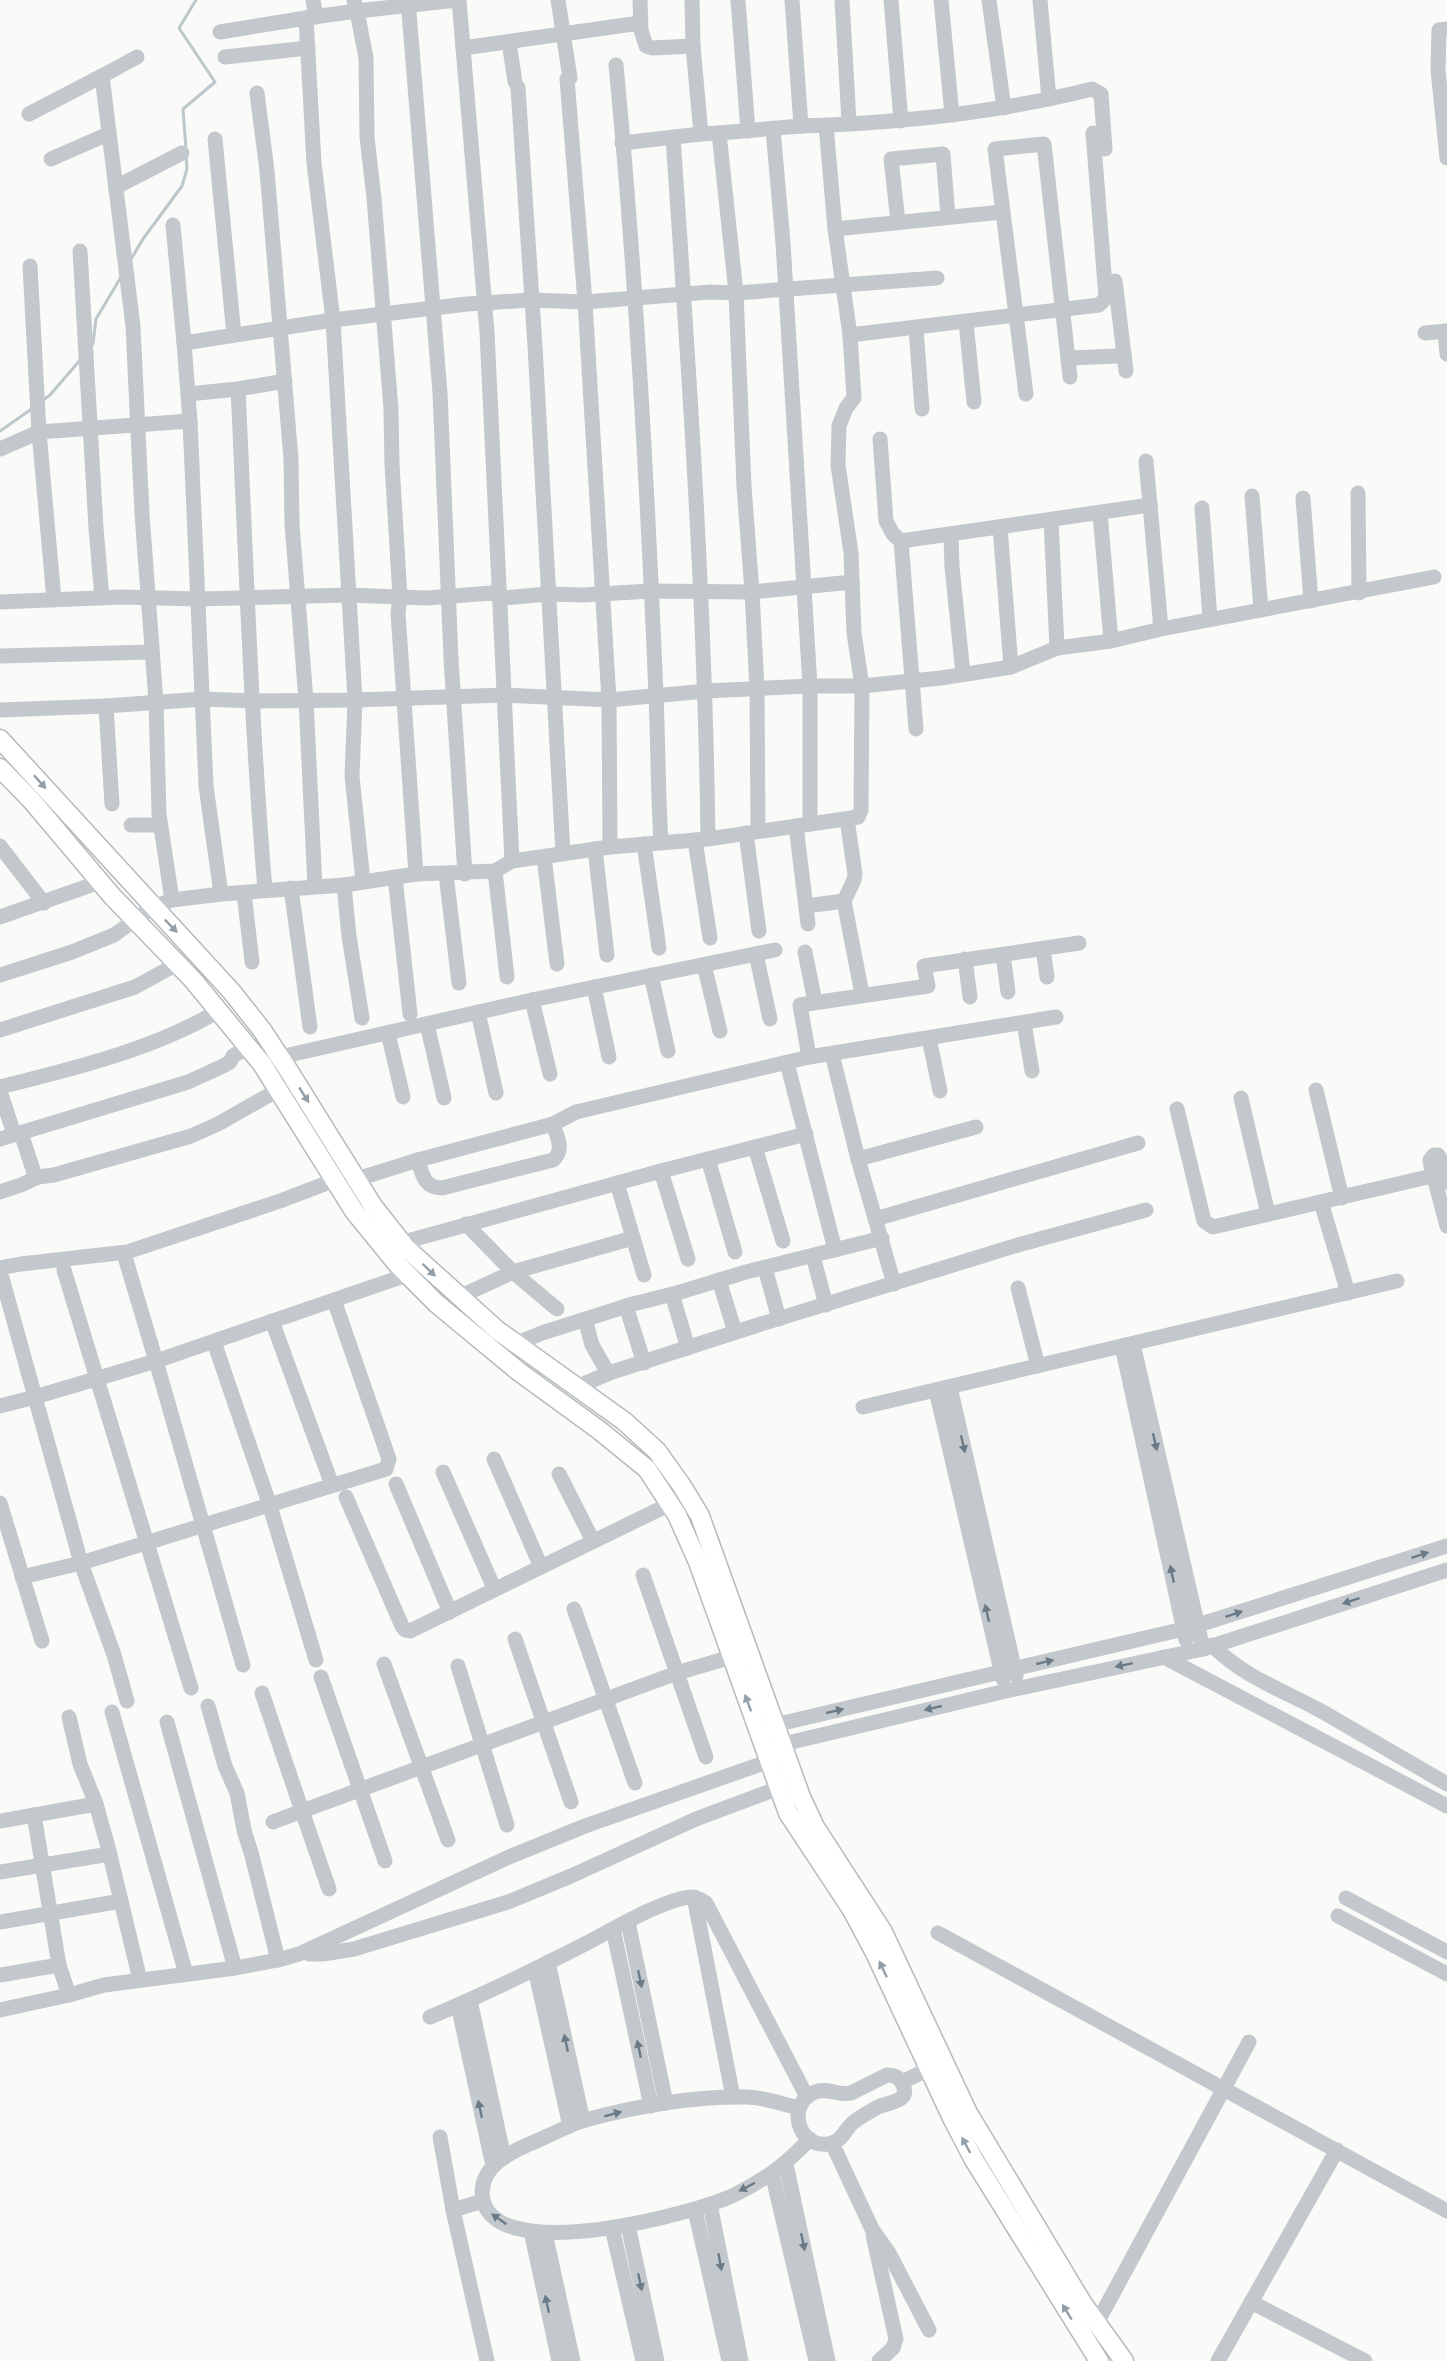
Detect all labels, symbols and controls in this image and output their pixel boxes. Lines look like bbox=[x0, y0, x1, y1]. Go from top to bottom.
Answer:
one-way arrow bbox=[33, 774, 46, 789]
one-way arrow bbox=[164, 918, 177, 933]
one-way arrow bbox=[299, 1087, 310, 1103]
one-way arrow bbox=[422, 1263, 436, 1277]
one-way arrow bbox=[1151, 1432, 1160, 1451]
one-way arrow bbox=[959, 1435, 969, 1453]
one-way arrow bbox=[1411, 1550, 1429, 1559]
one-way arrow bbox=[1166, 1564, 1176, 1583]
one-way arrow bbox=[1342, 1596, 1360, 1606]
one-way arrow bbox=[982, 1604, 992, 1623]
one-way arrow bbox=[1225, 1609, 1243, 1618]
one-way arrow bbox=[1036, 1656, 1054, 1666]
one-way arrow bbox=[1114, 1661, 1133, 1671]
one-way arrow bbox=[742, 1694, 752, 1712]
one-way arrow bbox=[924, 1703, 943, 1713]
one-way arrow bbox=[825, 1705, 844, 1715]
one-way arrow bbox=[878, 1960, 887, 1977]
one-way arrow bbox=[636, 1970, 645, 1989]
one-way arrow bbox=[561, 2034, 571, 2052]
one-way arrow bbox=[633, 2039, 643, 2058]
one-way arrow bbox=[475, 2100, 485, 2118]
one-way arrow bbox=[604, 2108, 623, 2118]
one-way arrow bbox=[961, 2136, 971, 2153]
one-way arrow bbox=[739, 2182, 756, 2192]
one-way arrow bbox=[492, 2213, 508, 2225]
one-way arrow bbox=[799, 2233, 808, 2252]
one-way arrow bbox=[716, 2252, 725, 2271]
one-way arrow bbox=[636, 2273, 645, 2292]
one-way arrow bbox=[541, 2295, 551, 2313]
one-way arrow bbox=[1062, 2304, 1073, 2320]

